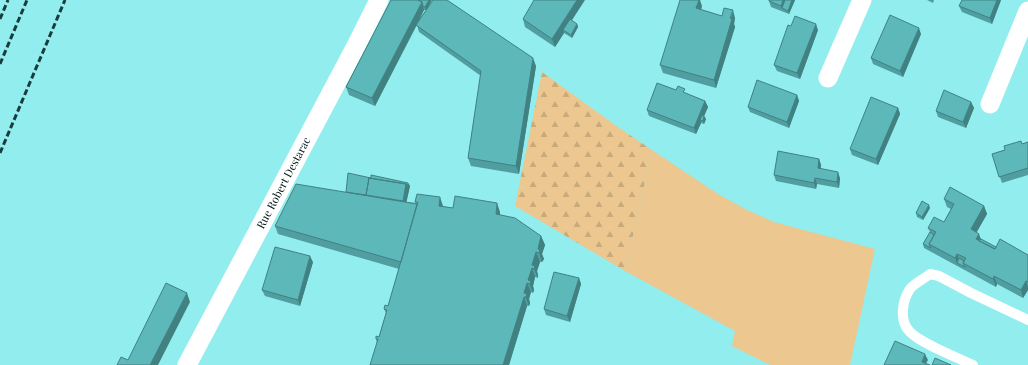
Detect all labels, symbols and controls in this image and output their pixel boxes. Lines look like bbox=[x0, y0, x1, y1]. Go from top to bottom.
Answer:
street label: Rue Robert Destarac bbox=[253, 134, 313, 231]

